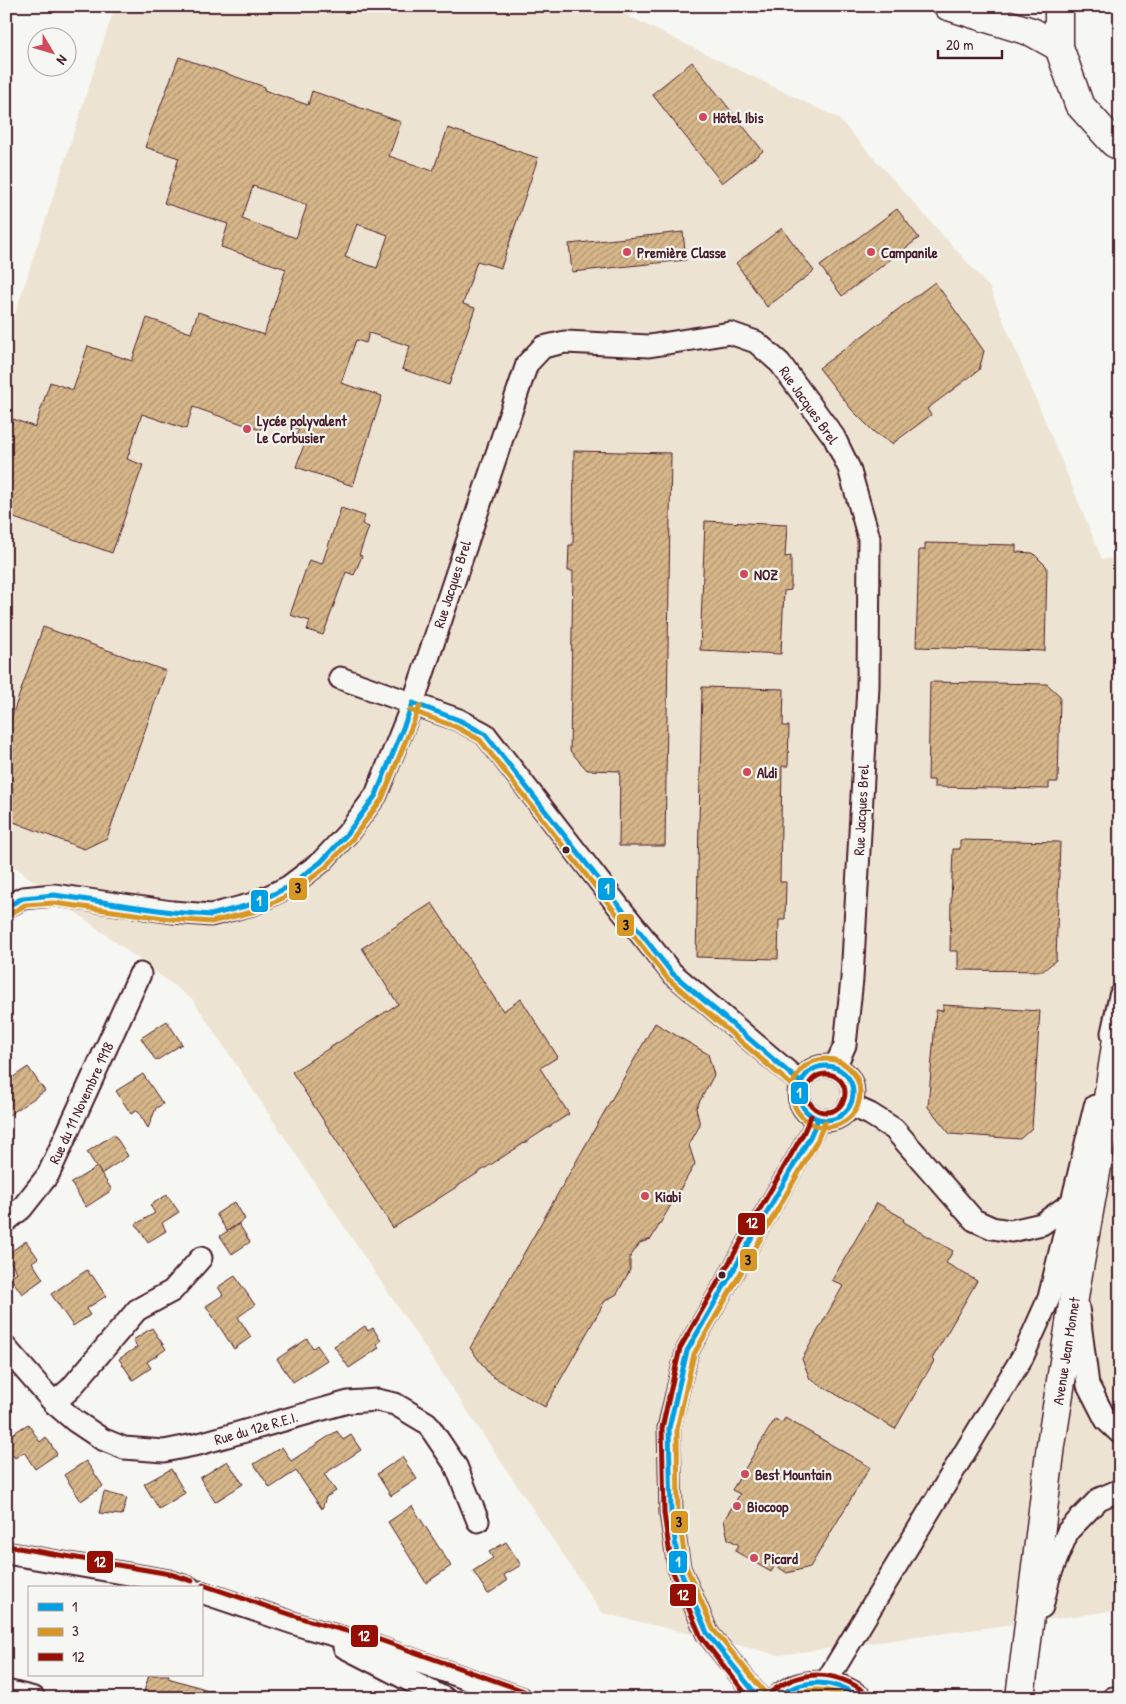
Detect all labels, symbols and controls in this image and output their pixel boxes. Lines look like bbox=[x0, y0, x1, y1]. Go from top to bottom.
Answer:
north arrow bbox=[28, 28, 78, 78]
scale bar bbox=[938, 28, 1002, 60]
text: 20 m bbox=[946, 34, 973, 55]
text: N bbox=[53, 52, 72, 70]
place label: Hôtel Ibis bbox=[713, 107, 764, 128]
marker: Hôtel Ibis bbox=[697, 111, 709, 123]
place label: Première Classe bbox=[637, 242, 726, 263]
place label: Campanile bbox=[881, 242, 938, 264]
marker: Première Classe bbox=[621, 246, 633, 258]
marker: Campanile bbox=[865, 246, 877, 258]
street label: Rue Jacques Brel bbox=[774, 362, 844, 448]
place label: Lycée polyvalent Le Corbusier bbox=[257, 410, 348, 448]
marker: Lycée polyvalent Le Corbusier bbox=[241, 423, 253, 435]
street label: Rue Jacques Brel bbox=[428, 537, 476, 631]
place label: NOZ bbox=[754, 564, 778, 585]
marker: NOZ bbox=[738, 568, 750, 580]
place label: Aldi bbox=[757, 762, 778, 783]
street label: Rue Jacques Brel bbox=[848, 764, 874, 856]
marker: Aldi bbox=[741, 766, 753, 778]
unlabelled marker bbox=[561, 845, 571, 855]
line badge: 3 bbox=[288, 877, 308, 901]
line badge: 1 bbox=[597, 877, 616, 901]
text: 3 bbox=[295, 878, 302, 897]
text: 1 bbox=[604, 879, 610, 898]
line badge: 1 bbox=[250, 889, 269, 913]
text: 1 bbox=[256, 891, 262, 910]
line badge: 3 bbox=[616, 913, 635, 937]
text: 3 bbox=[623, 915, 630, 934]
street label: Rue du 11 Novembre 1918 bbox=[44, 1039, 118, 1167]
line badge: 1 bbox=[790, 1081, 809, 1105]
text: 1 bbox=[796, 1083, 802, 1102]
place label: Kiabi bbox=[655, 1186, 682, 1207]
marker: Kiabi bbox=[639, 1190, 651, 1202]
line badge: 12 bbox=[737, 1212, 766, 1236]
text: 12 bbox=[746, 1213, 758, 1232]
line badge: 3 bbox=[739, 1248, 758, 1272]
text: 3 bbox=[745, 1250, 752, 1269]
unlabelled marker bbox=[717, 1270, 727, 1280]
street label: Avenue Jean Monnet bbox=[1047, 1295, 1085, 1406]
street label: Rue du 12e R.E.I. bbox=[212, 1406, 300, 1450]
place label: Best Mountain bbox=[755, 1464, 832, 1485]
marker: Best Mountain bbox=[739, 1468, 751, 1480]
place label: Biocoop bbox=[747, 1496, 789, 1518]
marker: Biocoop bbox=[731, 1500, 743, 1512]
line badge: 3 bbox=[670, 1510, 689, 1534]
text: 3 bbox=[676, 1512, 683, 1531]
place label: Picard bbox=[764, 1548, 798, 1569]
line badge: 12 bbox=[86, 1550, 114, 1574]
line badge: 1 bbox=[668, 1550, 688, 1574]
text: 12 bbox=[94, 1552, 106, 1571]
text: 1 bbox=[675, 1552, 681, 1571]
marker: Picard bbox=[748, 1552, 760, 1564]
line badge: 12 bbox=[669, 1583, 697, 1607]
text: 12 bbox=[677, 1585, 689, 1604]
legend bbox=[28, 1586, 202, 1676]
text: 1 bbox=[72, 1596, 77, 1617]
text: 3 bbox=[72, 1620, 79, 1641]
line badge: 12 bbox=[350, 1624, 379, 1648]
text: 12 bbox=[358, 1626, 370, 1645]
text: 12 bbox=[72, 1646, 84, 1667]

